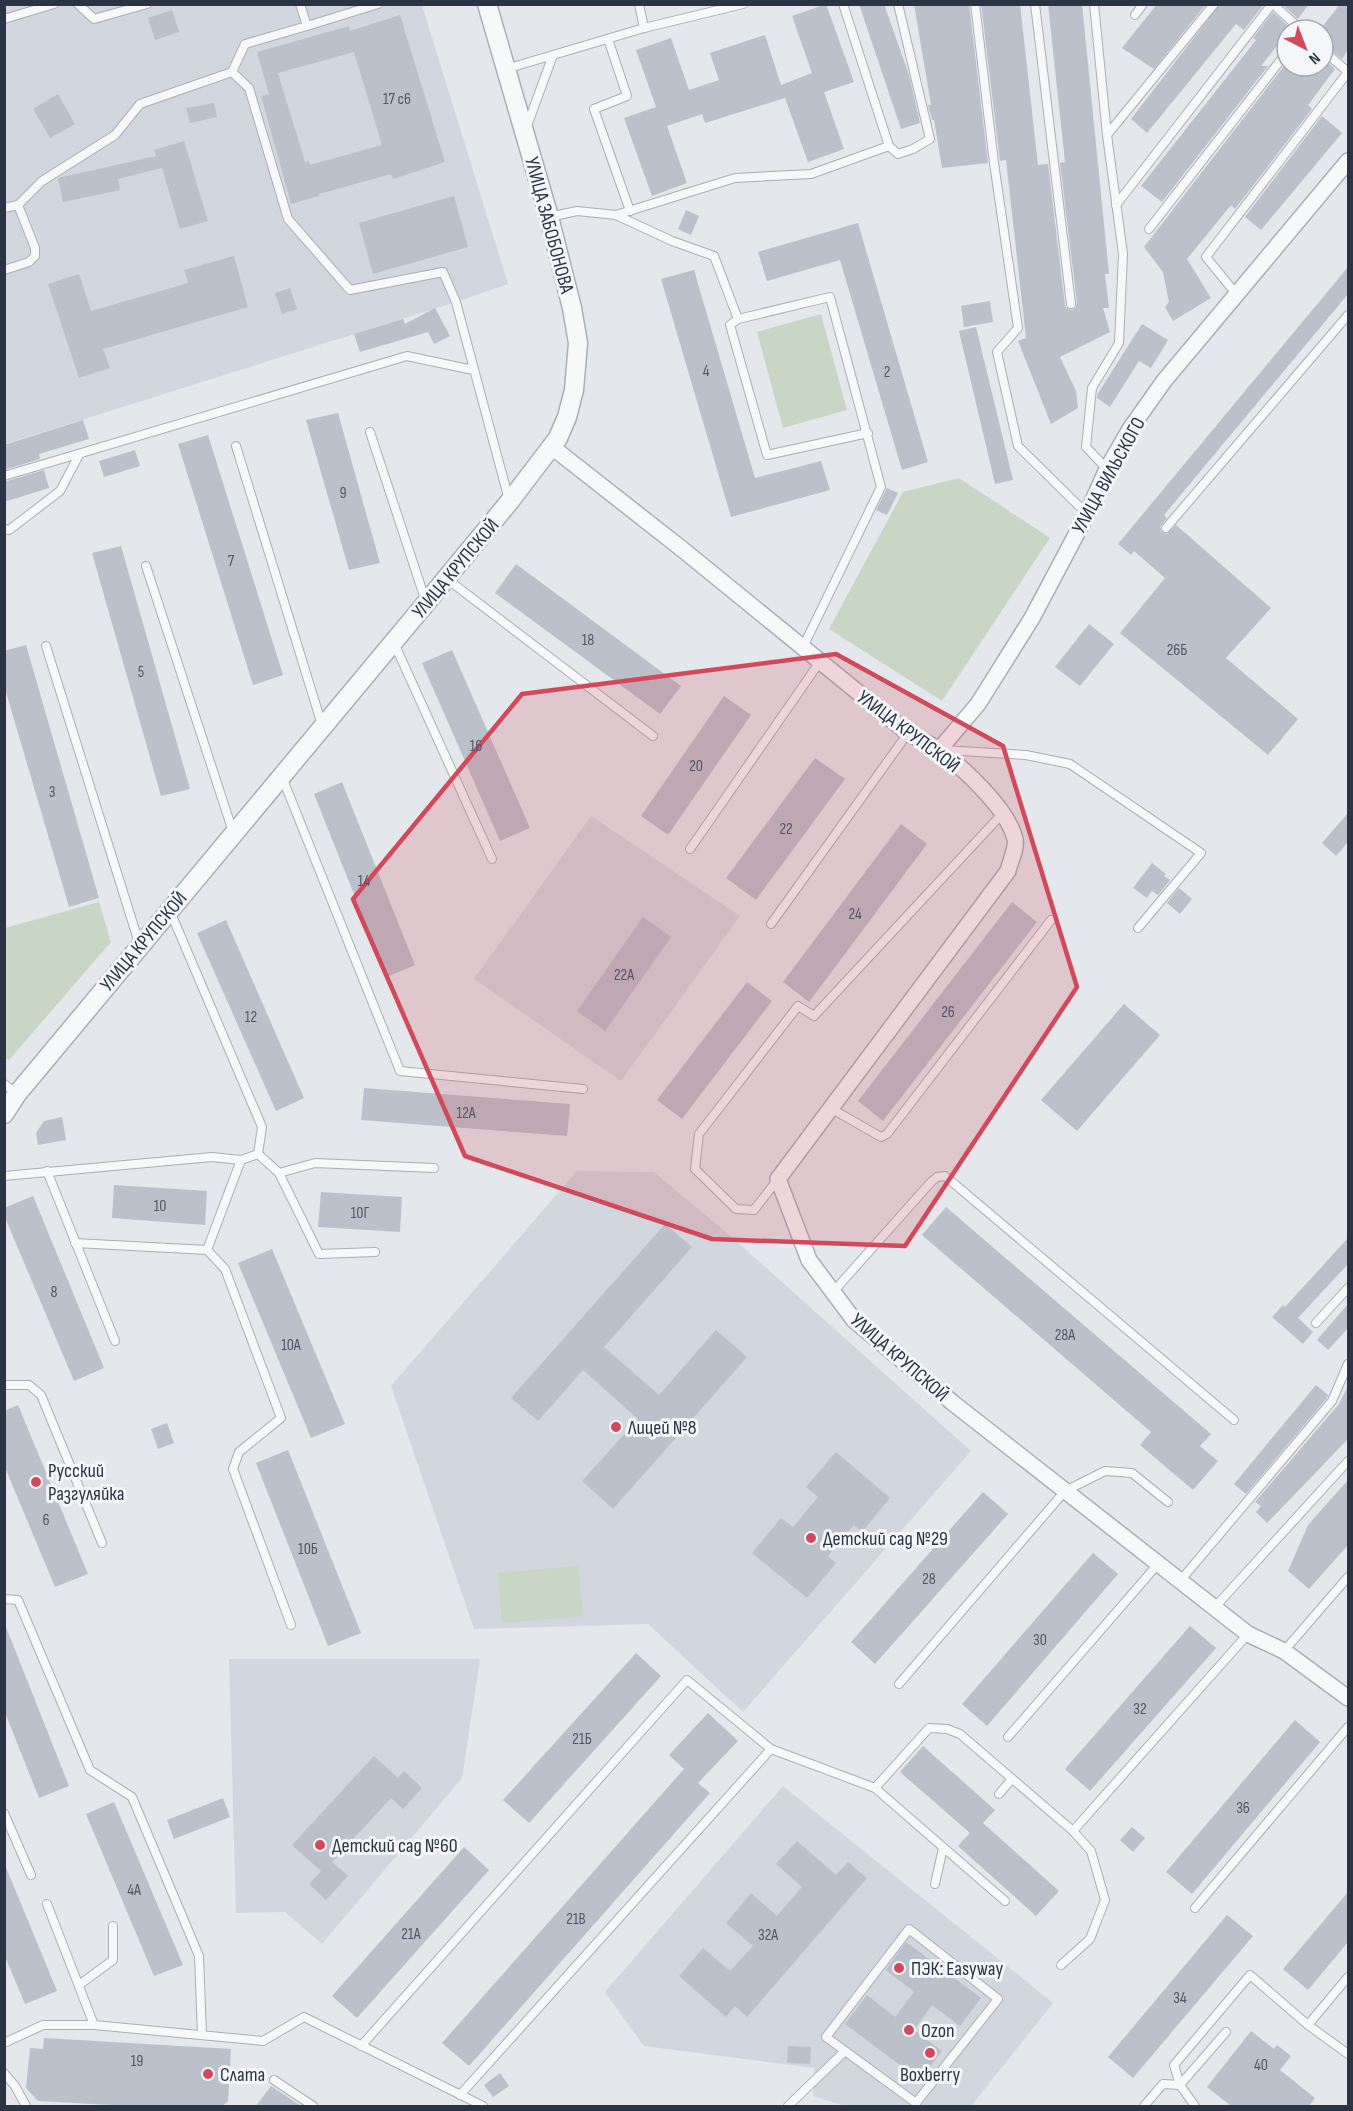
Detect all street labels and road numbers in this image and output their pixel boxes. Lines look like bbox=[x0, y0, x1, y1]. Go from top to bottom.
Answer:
street label: УЛИЦА ЗАБОБОНОВА bbox=[519, 154, 579, 297]
street label: УЛИЦА ВИЛЬСКОГО bbox=[1067, 413, 1151, 538]
street label: УЛИЦА КРУПСКОЙ bbox=[407, 514, 504, 623]
street label: УЛИЦА КРУПСКОЙ bbox=[852, 685, 965, 778]
street label: УЛИЦА КРУПСКОЙ bbox=[95, 887, 192, 996]
street label: УЛИЦА КРУПСКОЙ bbox=[845, 1308, 953, 1407]

